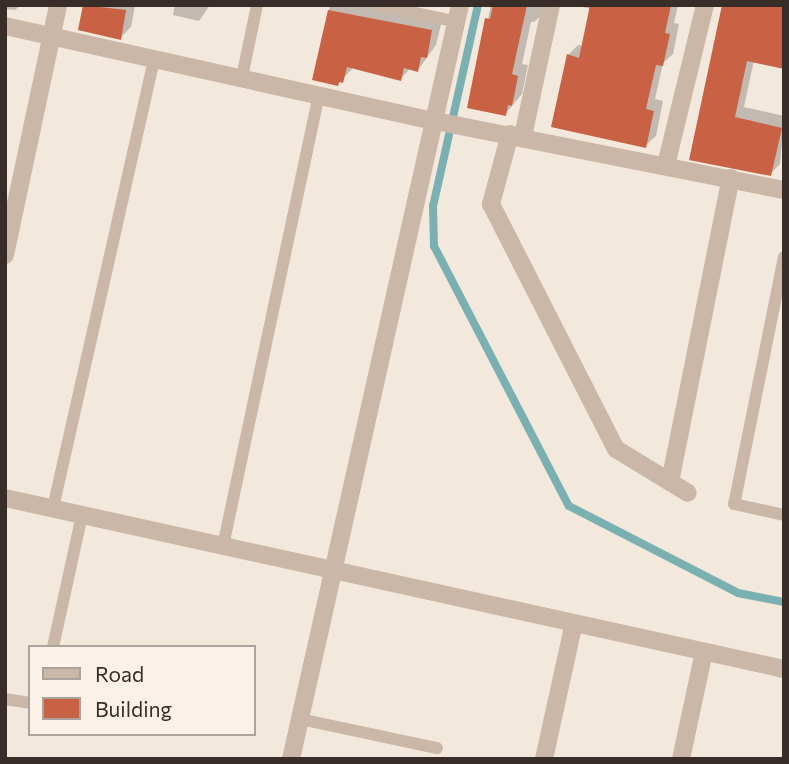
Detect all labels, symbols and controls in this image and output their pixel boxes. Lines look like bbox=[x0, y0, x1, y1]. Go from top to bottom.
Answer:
legend bbox=[28, 645, 256, 736]
text: Road bbox=[95, 661, 144, 686]
text: Building bbox=[95, 696, 172, 721]

